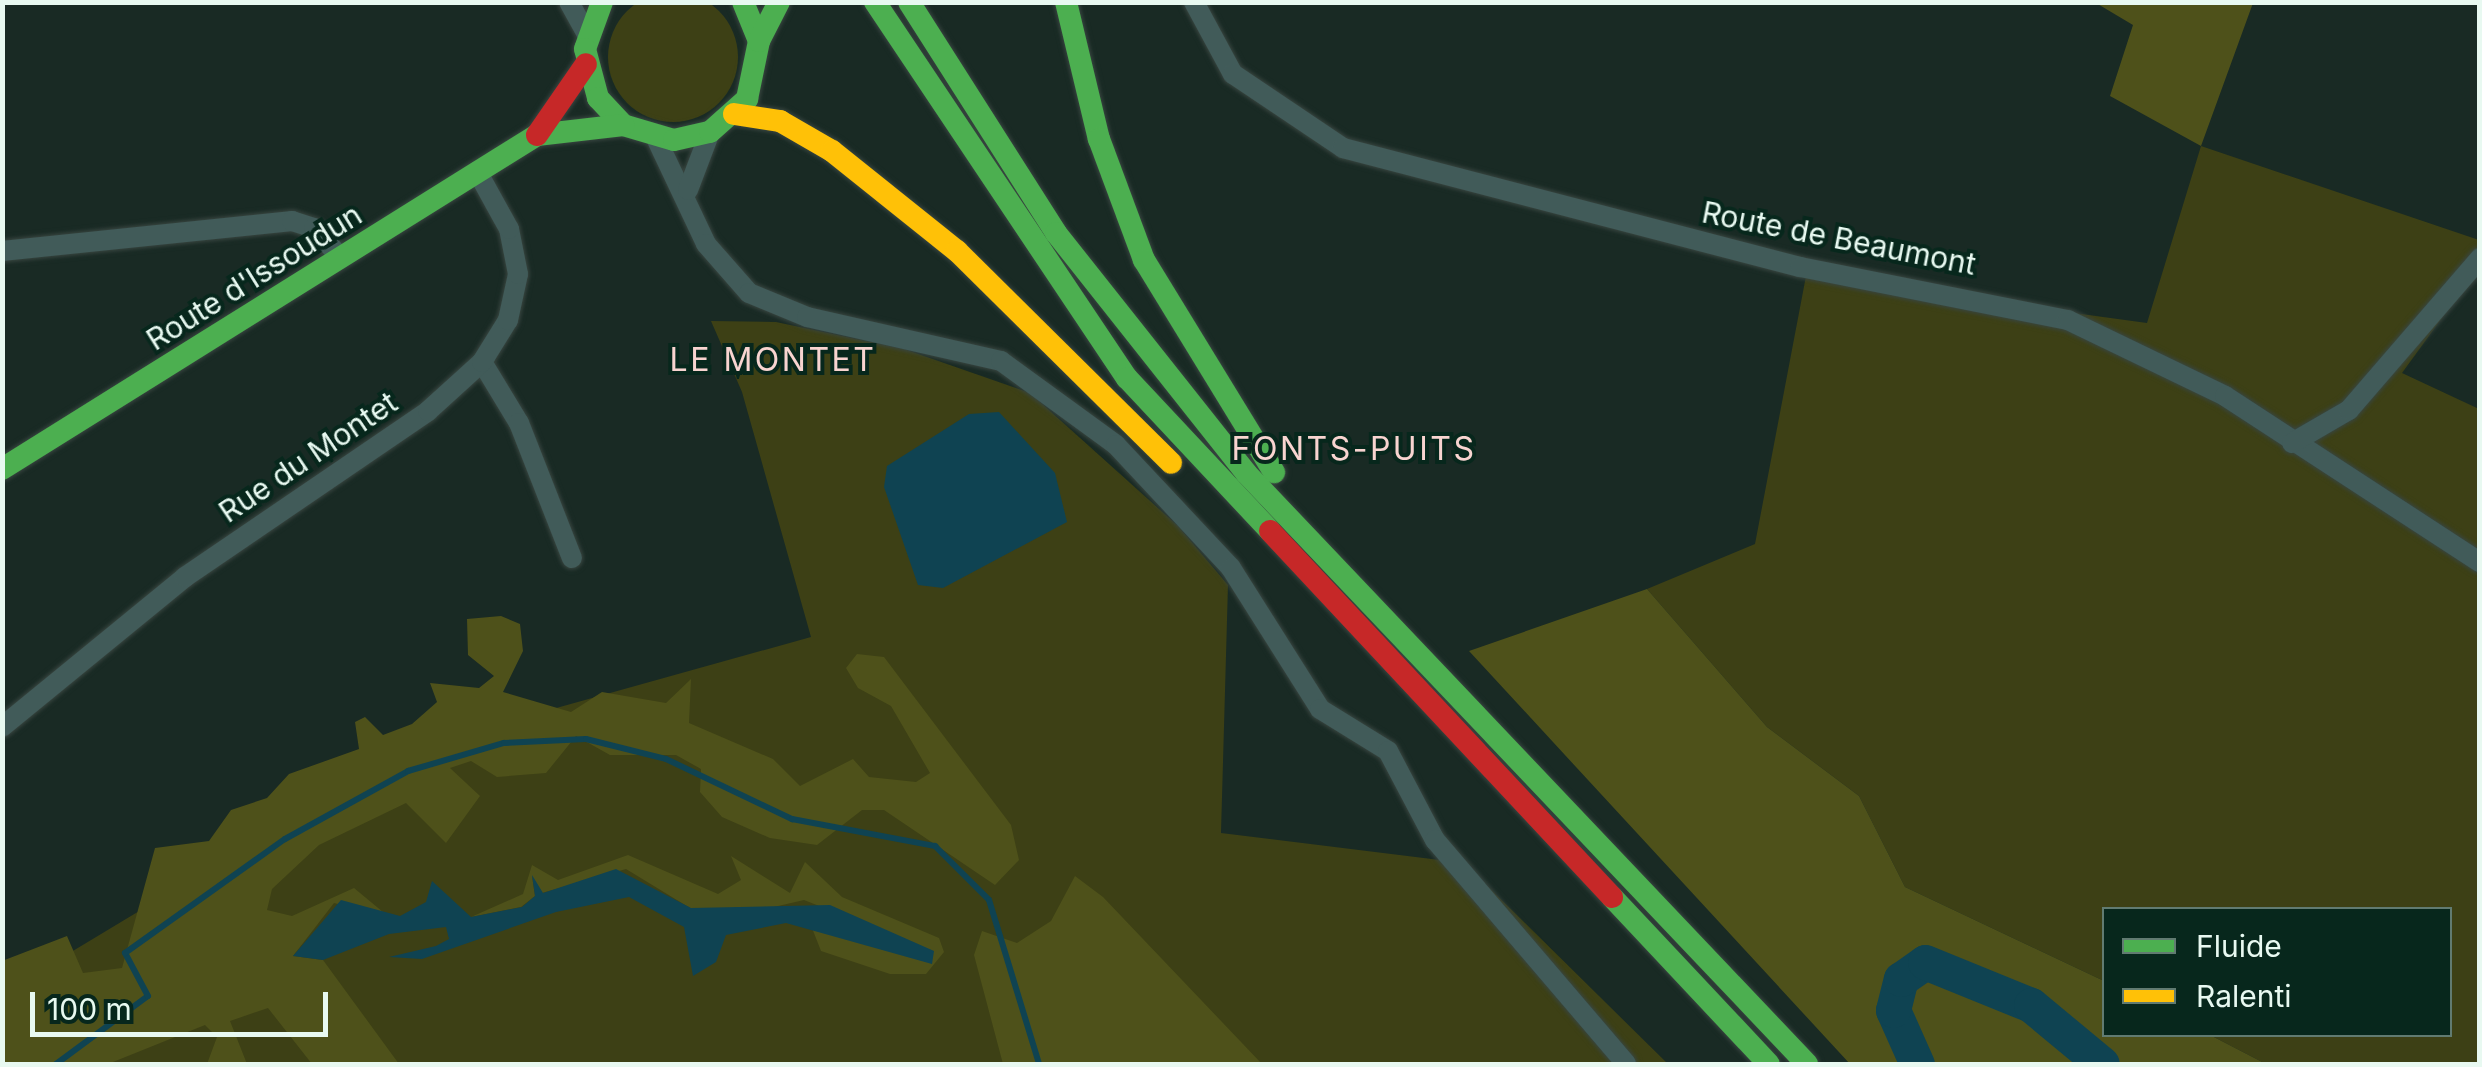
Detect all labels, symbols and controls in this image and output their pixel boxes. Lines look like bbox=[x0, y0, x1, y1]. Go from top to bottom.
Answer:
street label: Route de Beaumont bbox=[1699, 194, 1979, 282]
street label: Route d'Issoudun bbox=[140, 196, 368, 358]
district label: LE MONTET bbox=[670, 341, 876, 379]
street label: Rue du Montet bbox=[212, 384, 404, 530]
district label: FONTS-PUITS bbox=[1232, 430, 1476, 468]
legend bbox=[2102, 907, 2452, 1037]
text: Fluide bbox=[2196, 928, 2282, 964]
scale bar bbox=[35, 972, 332, 1034]
text: Ralenti bbox=[2196, 978, 2292, 1014]
text: 100 m bbox=[47, 991, 132, 1027]

